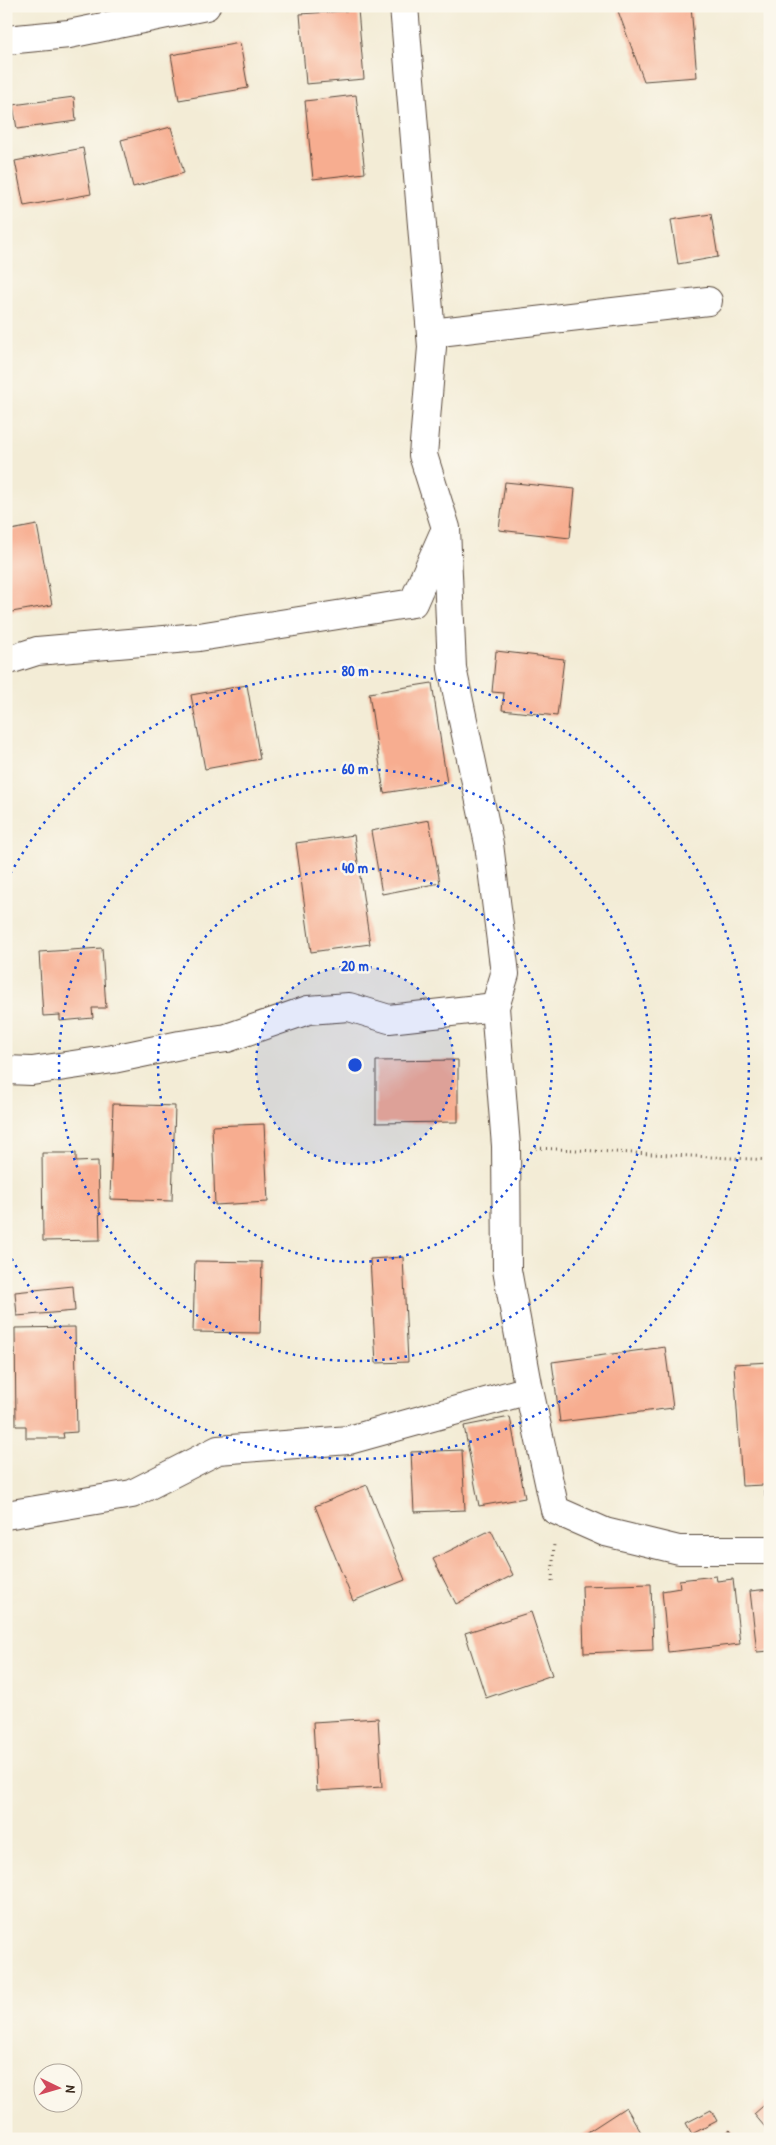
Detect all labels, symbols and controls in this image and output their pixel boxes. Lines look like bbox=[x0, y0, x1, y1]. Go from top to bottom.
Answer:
text: 80 m bbox=[342, 660, 368, 681]
text: 60 m bbox=[342, 758, 368, 779]
text: 40 m bbox=[342, 857, 368, 878]
text: 20 m bbox=[341, 955, 369, 976]
centre of rings bbox=[346, 1056, 364, 1074]
north arrow bbox=[32, 2062, 82, 2112]
text: N bbox=[62, 2085, 81, 2094]

